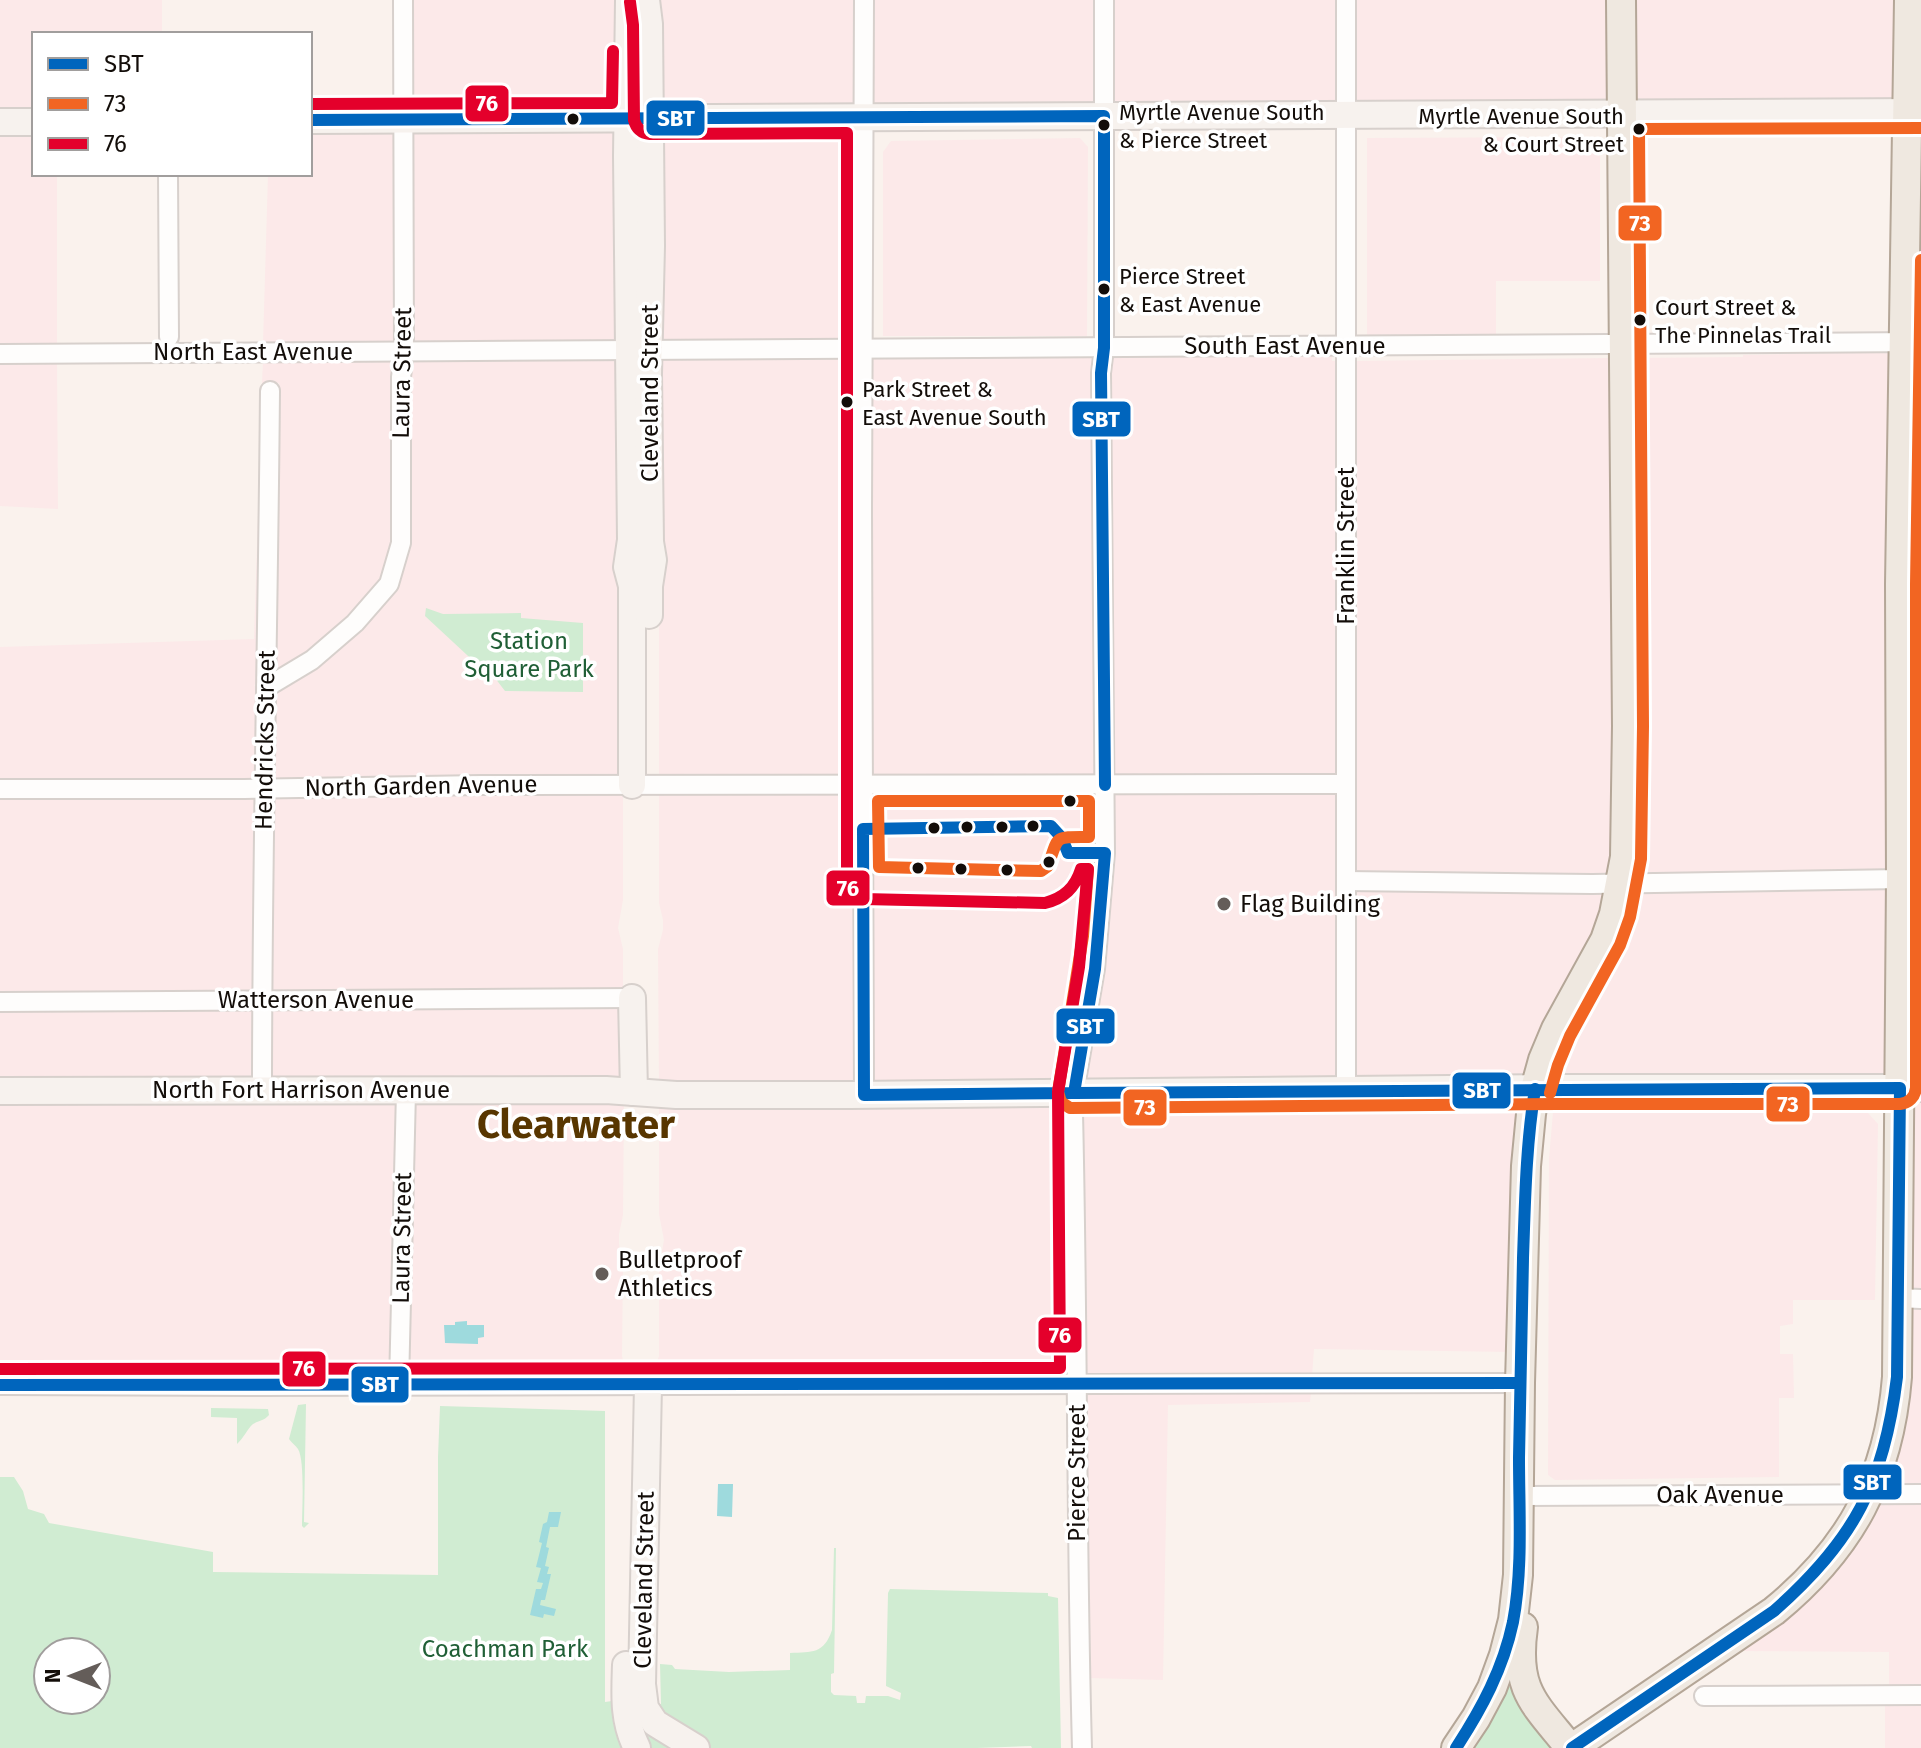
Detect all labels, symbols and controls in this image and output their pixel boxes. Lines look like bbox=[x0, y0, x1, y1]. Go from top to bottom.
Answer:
legend bbox=[32, 32, 312, 176]
text: SBT bbox=[104, 50, 144, 78]
line badge: 76 bbox=[464, 84, 510, 123]
text: 73 bbox=[104, 90, 126, 118]
text: 76 bbox=[476, 90, 498, 117]
line badge: SBT bbox=[645, 99, 706, 137]
place label: Myrtle Avenue South & Pierce Street bbox=[1119, 99, 1325, 154]
place label: Myrtle Avenue South & Court Street bbox=[1418, 103, 1624, 158]
text: SBT bbox=[657, 105, 695, 132]
unlabelled marker bbox=[565, 111, 581, 127]
marker: Myrtle Avenue South & Pierce Street bbox=[1096, 117, 1112, 133]
marker: Myrtle Avenue South & Court Street bbox=[1631, 121, 1647, 137]
text: 76 bbox=[104, 130, 127, 158]
line badge: 73 bbox=[1617, 204, 1663, 242]
text: 73 bbox=[1629, 210, 1651, 237]
place label: Pierce Street & East Avenue bbox=[1119, 263, 1261, 318]
marker: Pierce Street & East Avenue bbox=[1096, 281, 1112, 297]
place label: Court Street & The Pinnelas Trail bbox=[1655, 294, 1831, 349]
street label: Cleveland Street bbox=[636, 304, 664, 482]
street label: Laura Street bbox=[387, 307, 417, 439]
marker: Court Street & The Pinnelas Trail bbox=[1632, 312, 1648, 328]
street label: South East Avenue bbox=[1184, 332, 1386, 360]
street label: North East Avenue bbox=[153, 338, 353, 366]
place label: Park Street & East Avenue South bbox=[862, 376, 1047, 431]
marker: Park Street & East Avenue South bbox=[839, 394, 855, 410]
line badge: SBT bbox=[1071, 400, 1132, 438]
text: SBT bbox=[1082, 406, 1120, 433]
street label: Franklin Street bbox=[1332, 467, 1360, 625]
park label: Station Square Park bbox=[464, 627, 595, 683]
street label: Hendricks Street bbox=[249, 649, 281, 830]
street label: North Garden Avenue bbox=[304, 770, 538, 802]
unlabelled marker bbox=[1062, 793, 1078, 809]
unlabelled marker bbox=[1025, 818, 1041, 834]
unlabelled marker bbox=[959, 819, 975, 835]
unlabelled marker bbox=[994, 819, 1010, 835]
unlabelled marker bbox=[926, 820, 942, 836]
unlabelled marker bbox=[1041, 854, 1057, 870]
unlabelled marker bbox=[910, 860, 926, 876]
unlabelled marker bbox=[953, 861, 969, 877]
unlabelled marker bbox=[999, 862, 1015, 878]
line badge: 76 bbox=[825, 869, 871, 907]
text: 76 bbox=[837, 875, 859, 902]
place label: Flag Building bbox=[1240, 890, 1381, 918]
marker: Flag Building bbox=[1215, 895, 1233, 913]
street label: Watterson Avenue bbox=[218, 986, 414, 1014]
line badge: SBT bbox=[1055, 1007, 1116, 1045]
text: SBT bbox=[1066, 1013, 1104, 1040]
line badge: SBT bbox=[1451, 1071, 1512, 1110]
street label: North Fort Harrison Avenue bbox=[152, 1076, 450, 1104]
text: SBT bbox=[1463, 1077, 1501, 1104]
line badge: 73 bbox=[1765, 1085, 1811, 1123]
line badge: 73 bbox=[1122, 1088, 1168, 1127]
text: 73 bbox=[1777, 1091, 1799, 1118]
text: 73 bbox=[1134, 1094, 1156, 1121]
district label: Clearwater bbox=[477, 1101, 676, 1149]
street label: Laura Street bbox=[387, 1172, 417, 1304]
place label: Bulletproof Athletics bbox=[618, 1246, 743, 1302]
marker: Bulletproof Athletics bbox=[593, 1265, 611, 1283]
line badge: 76 bbox=[1037, 1316, 1083, 1354]
text: 76 bbox=[1049, 1322, 1071, 1349]
line badge: 76 bbox=[281, 1350, 327, 1388]
text: 76 bbox=[293, 1355, 315, 1382]
line badge: SBT bbox=[350, 1365, 410, 1404]
text: SBT bbox=[361, 1371, 399, 1398]
street label: Pierce Street bbox=[1063, 1404, 1091, 1542]
line badge: SBT bbox=[1842, 1463, 1903, 1501]
text: SBT bbox=[1853, 1469, 1891, 1496]
street label: Oak Avenue bbox=[1656, 1481, 1784, 1509]
street label: Cleveland Street bbox=[628, 1491, 660, 1669]
park label: Coachman Park bbox=[422, 1635, 589, 1663]
north arrow bbox=[32, 1636, 112, 1716]
text: N bbox=[39, 1669, 66, 1683]

